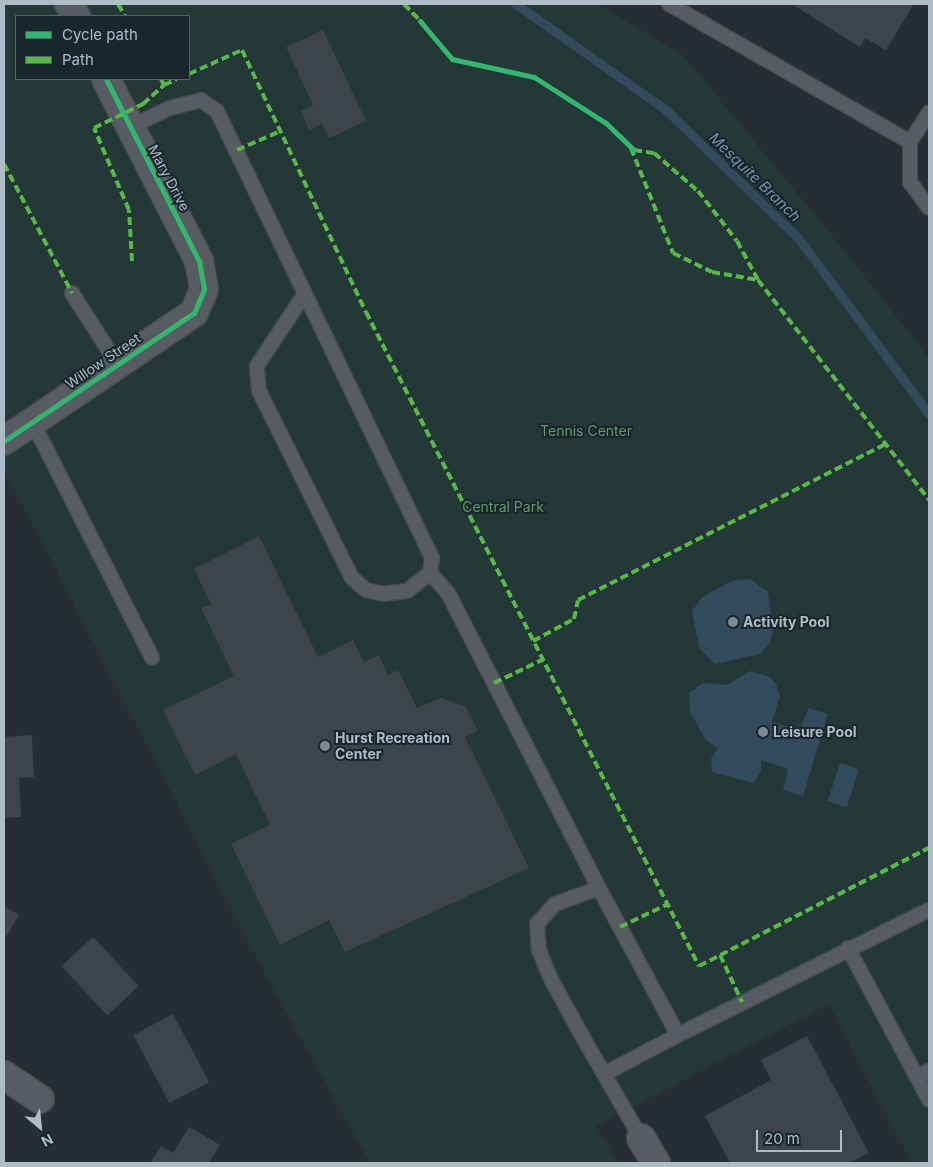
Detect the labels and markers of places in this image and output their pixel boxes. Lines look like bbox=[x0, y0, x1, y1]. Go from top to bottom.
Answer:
place label: Activity Pool bbox=[743, 614, 830, 630]
marker: Activity Pool bbox=[727, 616, 739, 628]
place label: Leisure Pool bbox=[773, 724, 857, 740]
marker: Leisure Pool bbox=[757, 726, 769, 738]
place label: Hurst Recreation Center bbox=[335, 730, 450, 762]
marker: Hurst Recreation Center bbox=[319, 740, 331, 752]

